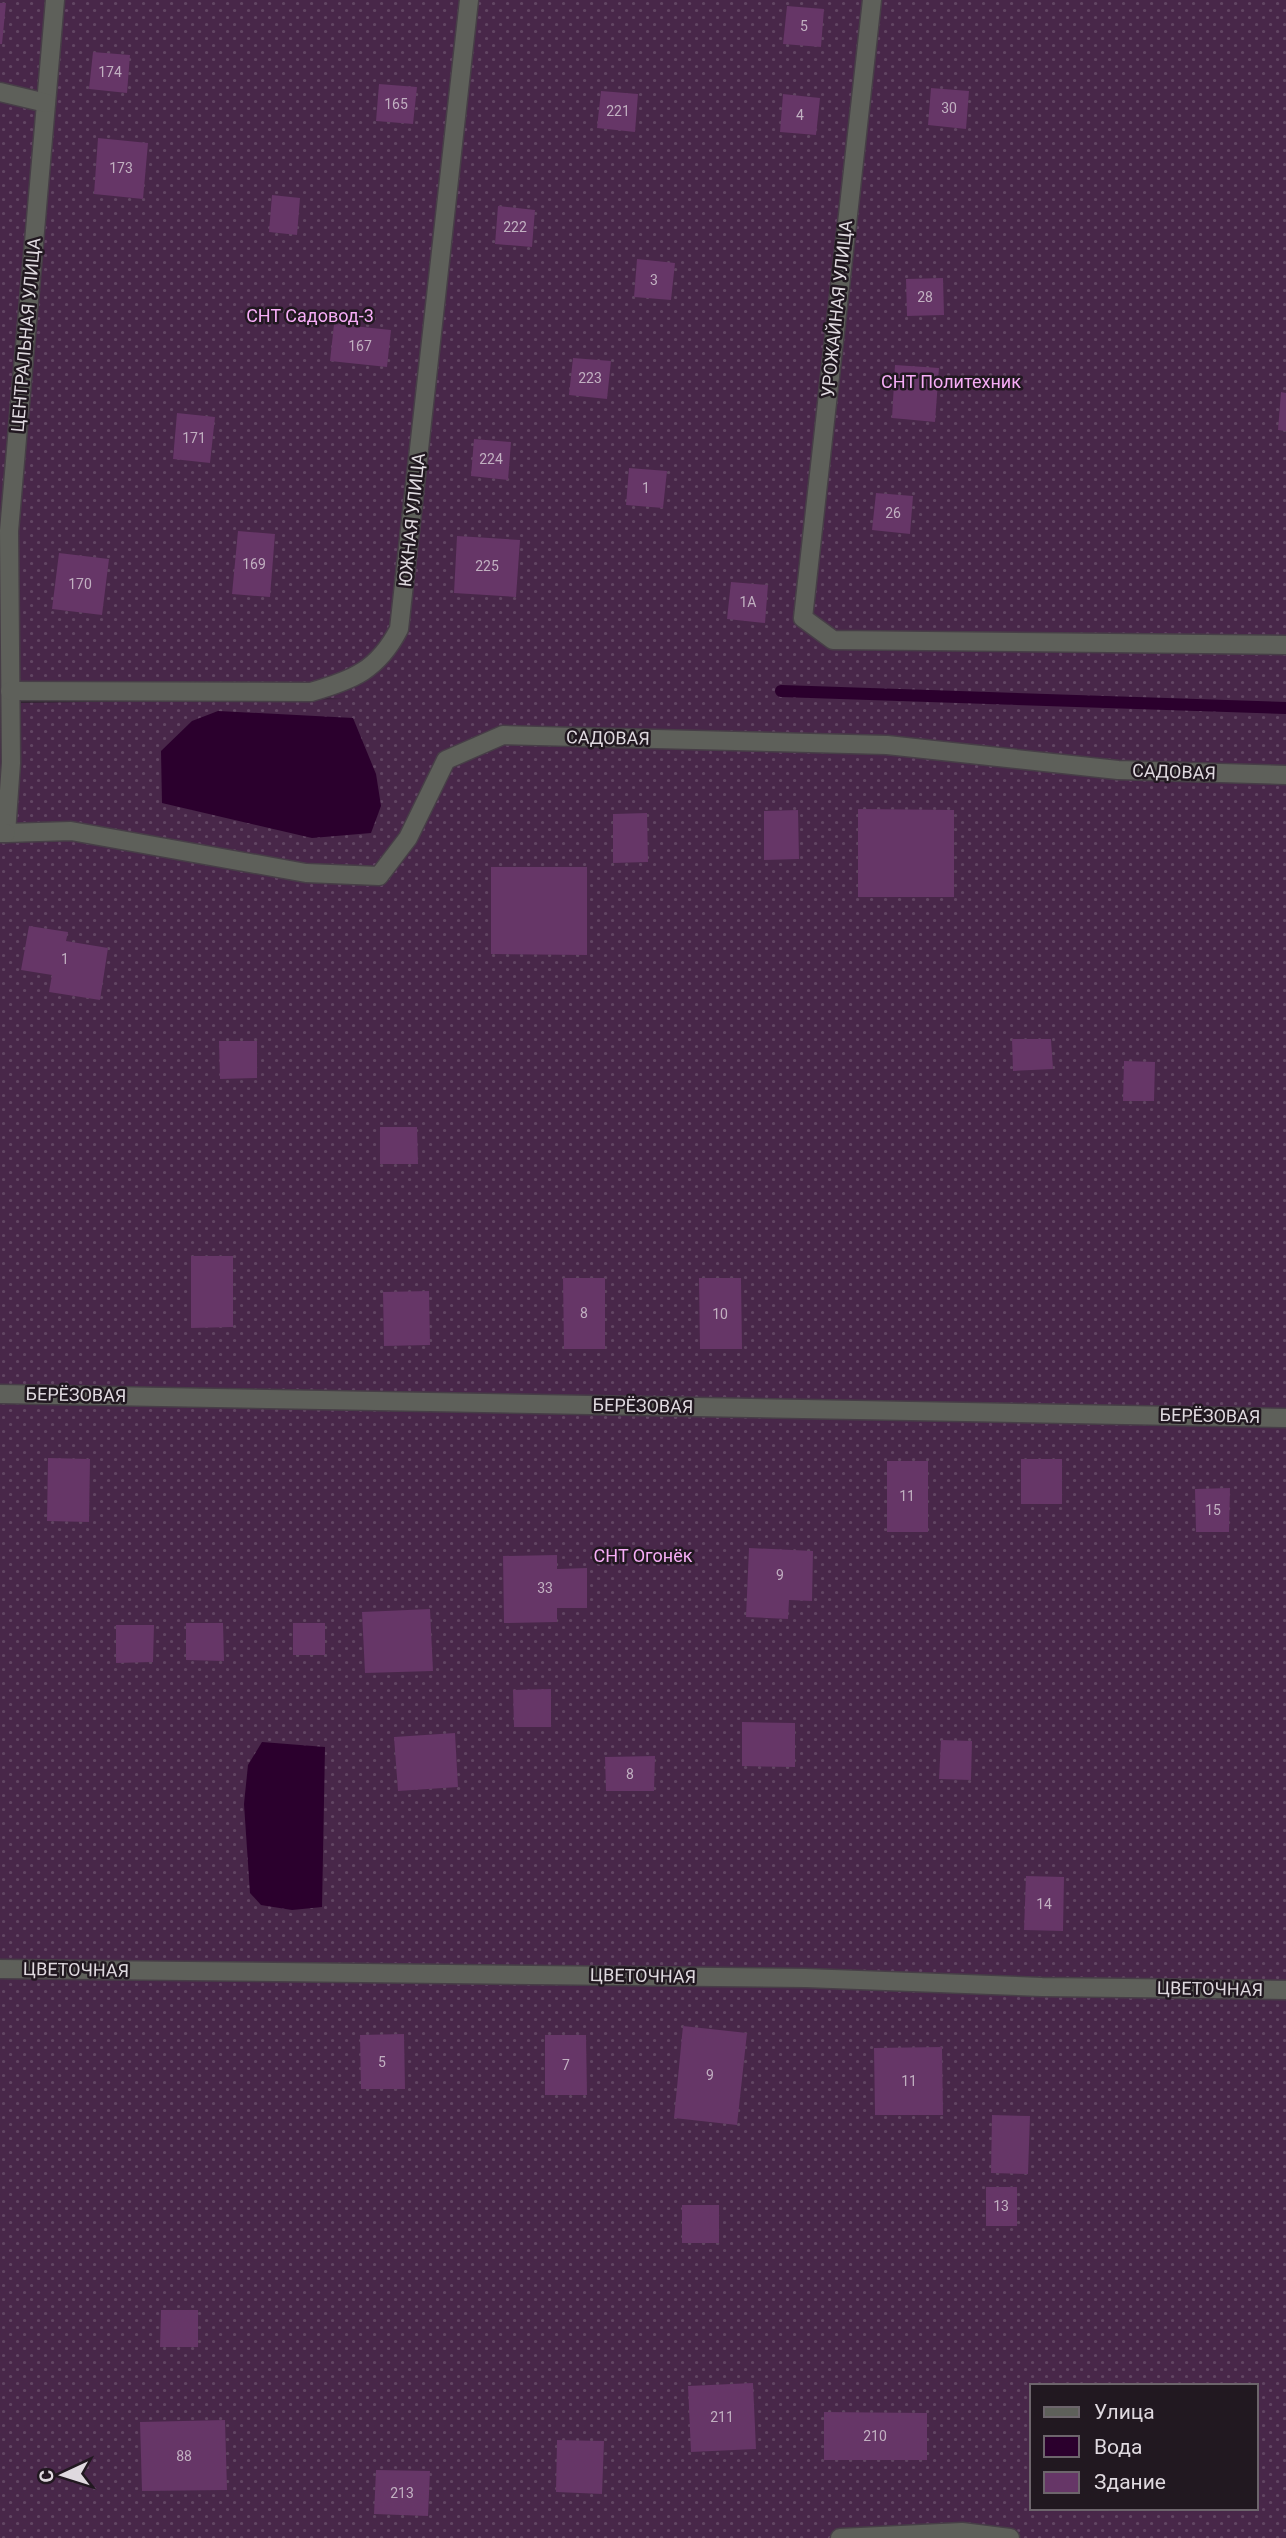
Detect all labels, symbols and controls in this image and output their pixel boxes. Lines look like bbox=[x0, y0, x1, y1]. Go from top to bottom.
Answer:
house number: 5 bbox=[800, 18, 808, 34]
house number: 174 bbox=[98, 64, 122, 80]
house number: 165 bbox=[384, 96, 408, 112]
house number: 30 bbox=[941, 100, 957, 116]
house number: 221 bbox=[606, 103, 630, 119]
house number: 4 bbox=[796, 107, 804, 123]
house number: 173 bbox=[109, 160, 133, 176]
house number: 222 bbox=[503, 219, 527, 235]
street label: УРОЖАЙНАЯ УЛИЦА bbox=[817, 219, 856, 399]
street label: ЦЕНТРАЛЬНАЯ УЛИЦА bbox=[7, 237, 44, 433]
house number: 3 bbox=[650, 272, 658, 288]
house number: 28 bbox=[917, 289, 933, 305]
park label: СНТ Садовод-3 bbox=[246, 305, 374, 326]
house number: 167 bbox=[348, 338, 372, 354]
house number: 223 bbox=[578, 370, 602, 386]
park label: СНТ Политехник bbox=[881, 371, 1021, 392]
house number: 171 bbox=[182, 430, 206, 446]
house number: 224 bbox=[479, 451, 503, 467]
street label: ЮЖНАЯ УЛИЦА bbox=[394, 452, 429, 588]
house number: 1 bbox=[642, 480, 650, 496]
house number: 26 bbox=[885, 505, 901, 521]
house number: 169 bbox=[242, 556, 266, 572]
house number: 225 bbox=[475, 558, 499, 574]
house number: 170 bbox=[68, 576, 92, 592]
house number: 1А bbox=[739, 594, 757, 610]
street label: САДОВАЯ bbox=[566, 726, 650, 749]
street label: САДОВАЯ bbox=[1132, 760, 1216, 783]
house number: 1 bbox=[61, 951, 69, 967]
house number: 8 bbox=[580, 1305, 588, 1321]
house number: 10 bbox=[712, 1306, 728, 1322]
street label: БЕРЁЗОВАЯ bbox=[26, 1383, 127, 1406]
street label: БЕРЁЗОВАЯ bbox=[593, 1394, 694, 1417]
street label: БЕРЁЗОВАЯ bbox=[1160, 1404, 1261, 1427]
house number: 11 bbox=[899, 1488, 915, 1504]
house number: 15 bbox=[1205, 1502, 1221, 1518]
park label: СНТ Огонёк bbox=[594, 1545, 693, 1566]
house number: 9 bbox=[776, 1567, 784, 1583]
house number: 33 bbox=[537, 1580, 553, 1596]
house number: 8 bbox=[626, 1766, 634, 1782]
house number: 14 bbox=[1036, 1896, 1052, 1912]
street label: ЦВЕТОЧНАЯ bbox=[23, 1958, 129, 1981]
street label: ЦВЕТОЧНАЯ bbox=[590, 1964, 696, 1987]
street label: ЦВЕТОЧНАЯ bbox=[1157, 1977, 1263, 2000]
house number: 5 bbox=[378, 2054, 386, 2070]
house number: 7 bbox=[562, 2057, 570, 2073]
house number: 9 bbox=[706, 2067, 714, 2083]
house number: 11 bbox=[901, 2073, 917, 2089]
house number: 13 bbox=[993, 2198, 1009, 2214]
legend bbox=[1030, 2384, 1258, 2510]
text: Улица bbox=[1094, 2400, 1155, 2424]
house number: 211 bbox=[710, 2409, 734, 2425]
house number: 210 bbox=[863, 2428, 887, 2444]
text: Вода bbox=[1094, 2435, 1142, 2459]
north arrow bbox=[28, 2440, 98, 2510]
house number: 88 bbox=[176, 2448, 192, 2464]
text: С bbox=[35, 2469, 58, 2483]
text: Здание bbox=[1094, 2470, 1166, 2494]
house number: 213 bbox=[390, 2485, 414, 2501]

